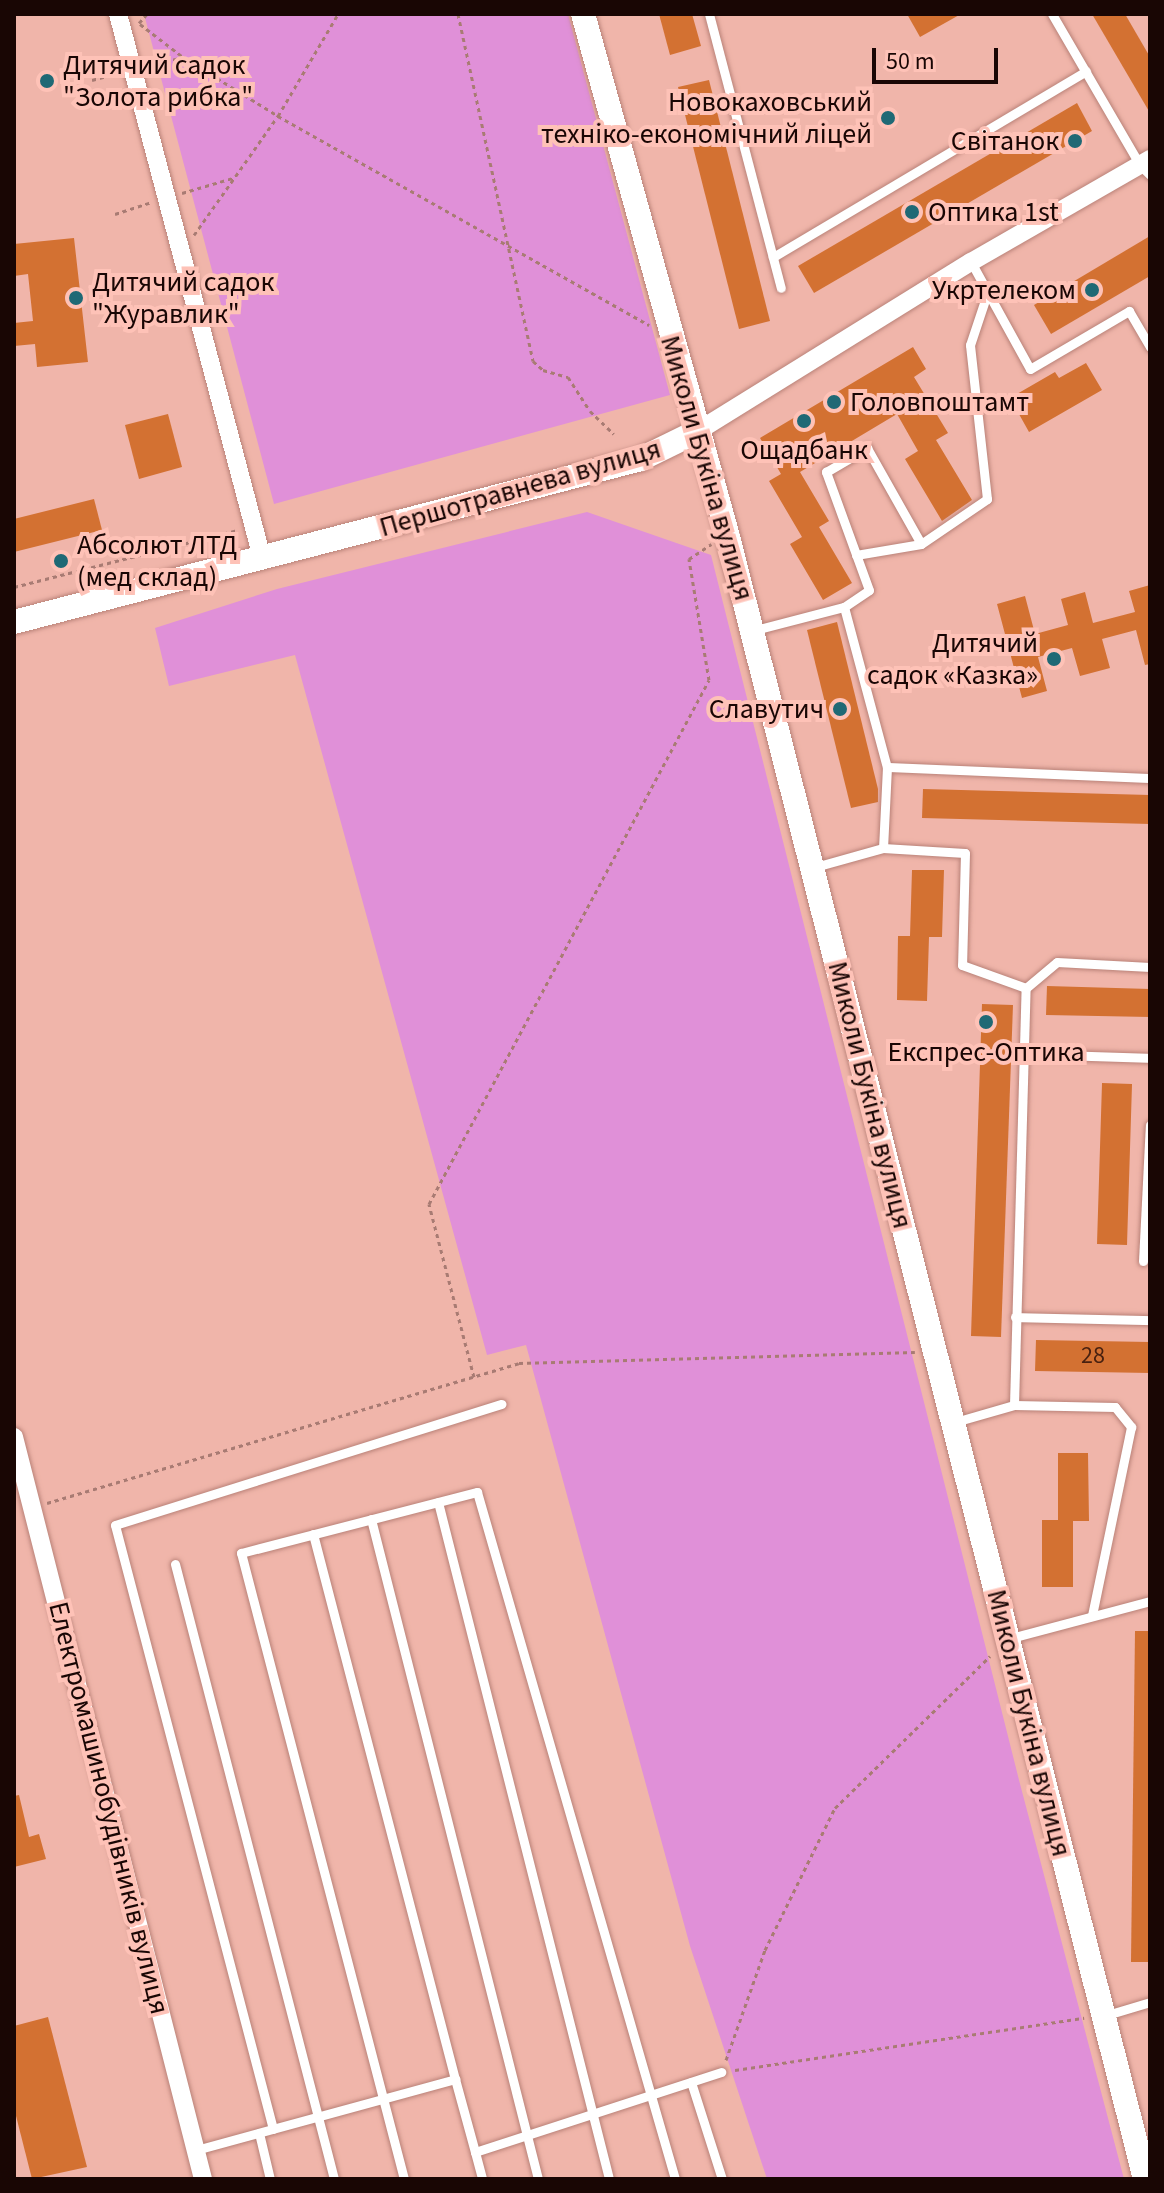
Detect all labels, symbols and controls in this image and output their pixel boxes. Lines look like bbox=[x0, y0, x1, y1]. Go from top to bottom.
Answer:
scale bar bbox=[876, 32, 1002, 82]
text: 50 m bbox=[886, 44, 935, 79]
place label: Дитячий садок "Золота рибка" bbox=[63, 48, 253, 114]
marker: Дитячий садок "Золота рибка" bbox=[38, 72, 56, 90]
place label: Новокаховський техніко-економічний ліцей bbox=[541, 85, 872, 151]
marker: Новокаховський техніко-економічний ліцей bbox=[879, 109, 897, 127]
place label: Свiтанок bbox=[951, 124, 1059, 158]
marker: Свiтанок bbox=[1066, 132, 1084, 150]
place label: Оптика 1st bbox=[928, 195, 1059, 229]
marker: Оптика 1st bbox=[903, 203, 921, 221]
place label: Дитячий садок "Журавлик" bbox=[92, 265, 274, 331]
place label: Укртелеком bbox=[932, 273, 1076, 307]
marker: Укртелеком bbox=[1083, 281, 1101, 299]
marker: Дитячий садок "Журавлик" bbox=[67, 289, 85, 307]
street label: Миколи Букіна вулиця bbox=[653, 332, 761, 604]
place label: Головпоштамт bbox=[850, 385, 1029, 419]
marker: Головпоштамт bbox=[825, 393, 843, 411]
marker: Ощадбанк bbox=[795, 412, 813, 430]
street label: Першотравнева вулиця bbox=[376, 432, 664, 544]
place label: Ощадбанк bbox=[740, 433, 868, 467]
place label: Абсолют ЛТД (мед склад) bbox=[77, 528, 237, 594]
marker: Абсолют ЛТД (мед склад) bbox=[52, 552, 70, 570]
place label: Дитячий садок «Казка» bbox=[867, 626, 1038, 692]
marker: Дитячий садок «Казка» bbox=[1045, 650, 1063, 668]
place label: Славутич bbox=[709, 692, 824, 726]
marker: Славутич bbox=[831, 700, 849, 718]
street label: Миколи Букіна вулиця bbox=[821, 958, 919, 1232]
marker: Експрес-Оптика bbox=[977, 1013, 995, 1031]
place label: Експрес-Оптика bbox=[887, 1035, 1085, 1069]
house number: 28 bbox=[1081, 1342, 1105, 1370]
street label: Миколи Букіна вулиця bbox=[980, 1586, 1078, 1860]
street label: Електромашинобудівників вулиця bbox=[41, 1598, 177, 2018]

